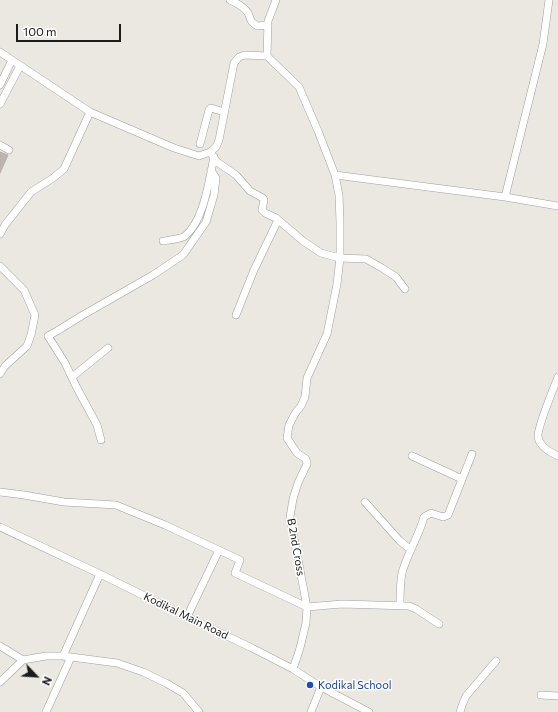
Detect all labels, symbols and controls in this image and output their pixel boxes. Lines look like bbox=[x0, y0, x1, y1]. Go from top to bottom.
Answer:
scale bar bbox=[18, 16, 123, 42]
text: 100 m bbox=[23, 24, 57, 38]
street label: B 2nd Cross bbox=[284, 517, 308, 577]
street label: Kodikal Main Road bbox=[142, 590, 230, 642]
north arrow bbox=[16, 656, 56, 696]
text: N bbox=[40, 675, 55, 688]
place label: Kodikal School bbox=[318, 678, 391, 692]
marker: Kodikal School bbox=[305, 680, 315, 690]

